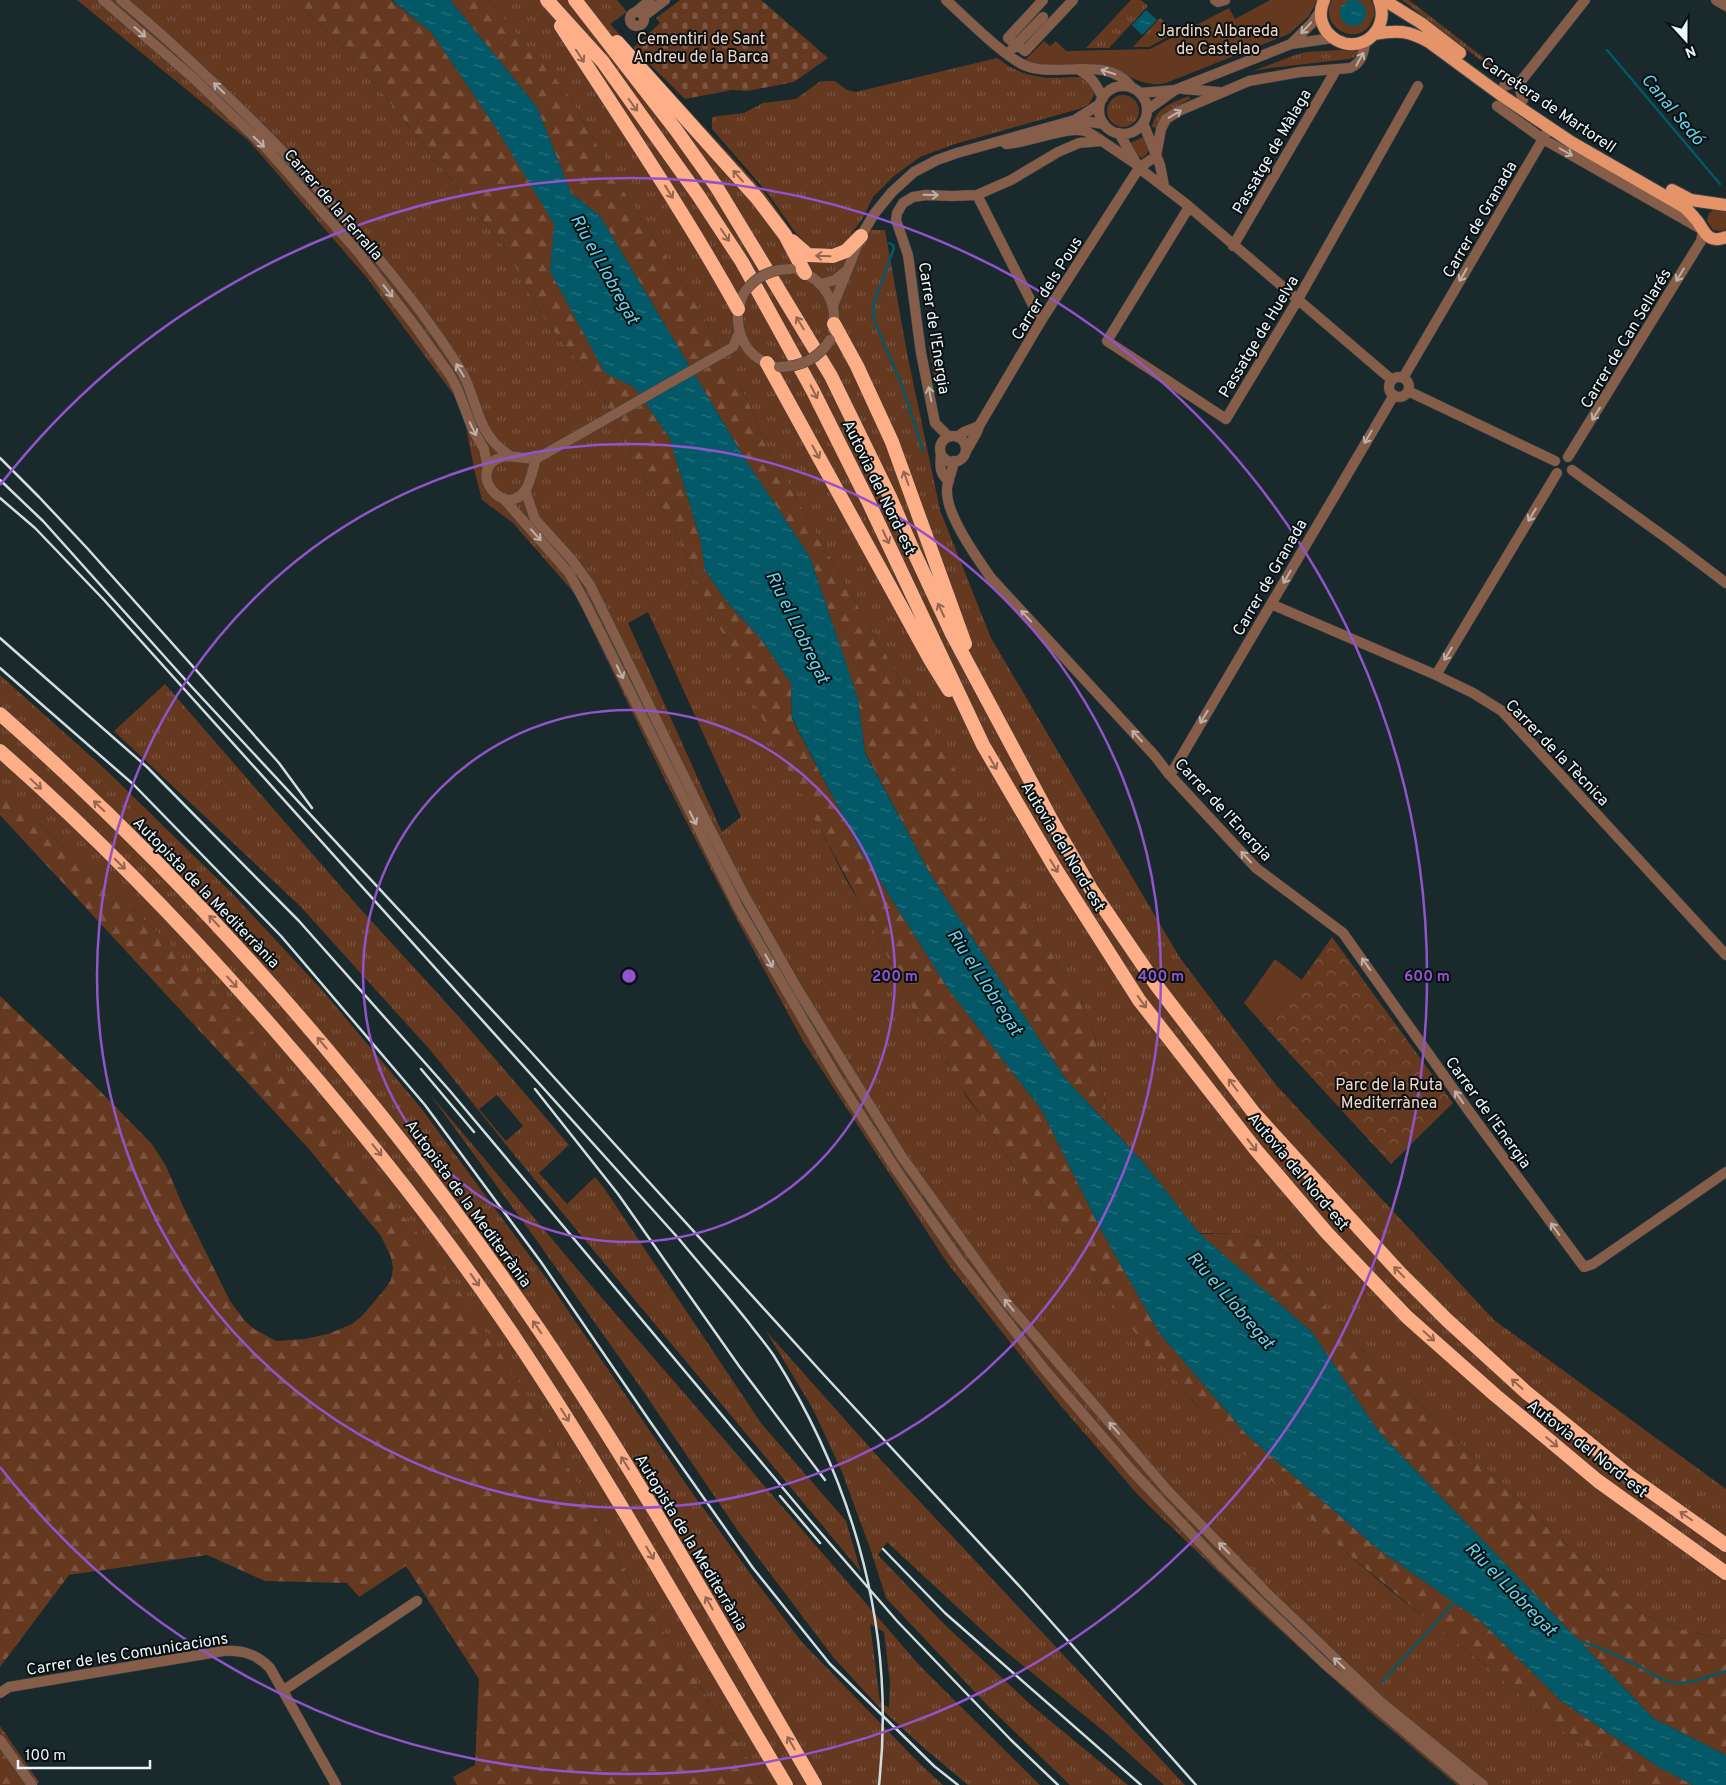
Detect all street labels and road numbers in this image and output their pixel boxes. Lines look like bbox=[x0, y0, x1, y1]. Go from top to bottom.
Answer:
street label: Carretera de Martorell bbox=[1477, 53, 1619, 158]
street label: Passatge de Màlaga bbox=[1229, 86, 1317, 218]
street label: Carrer de la Ferralla bbox=[279, 145, 386, 265]
street label: Carrer de Granada bbox=[1439, 158, 1522, 282]
street label: Carrer dels Pous bbox=[1008, 234, 1088, 345]
street label: Carrer de l'Energia bbox=[913, 261, 953, 396]
street label: Carrer de Can Sellarés bbox=[1577, 265, 1676, 413]
street label: Passatge de Huelva bbox=[1215, 272, 1304, 402]
street label: Autovia del Nord-est bbox=[837, 417, 920, 559]
street label: Carrer de Granada bbox=[1229, 516, 1312, 640]
street label: Carrer de la Tècnica bbox=[1500, 696, 1613, 811]
street label: Carrer de l'Energia bbox=[1170, 755, 1275, 866]
street label: Autovia del Nord-est bbox=[1016, 779, 1109, 916]
street label: Autopista de la Mediterrània bbox=[128, 814, 283, 973]
street label: Carrer de l'Energia bbox=[1440, 1053, 1535, 1173]
street label: Autovia del Nord-est bbox=[1242, 1109, 1353, 1235]
street label: Autopista de la Mediterrània bbox=[400, 1116, 535, 1292]
street label: Autovia del Nord-est bbox=[1522, 1396, 1651, 1503]
street label: Autopista de la Mediterrània bbox=[630, 1451, 751, 1635]
street label: Carrer de les Comunicacions bbox=[25, 1629, 230, 1681]

